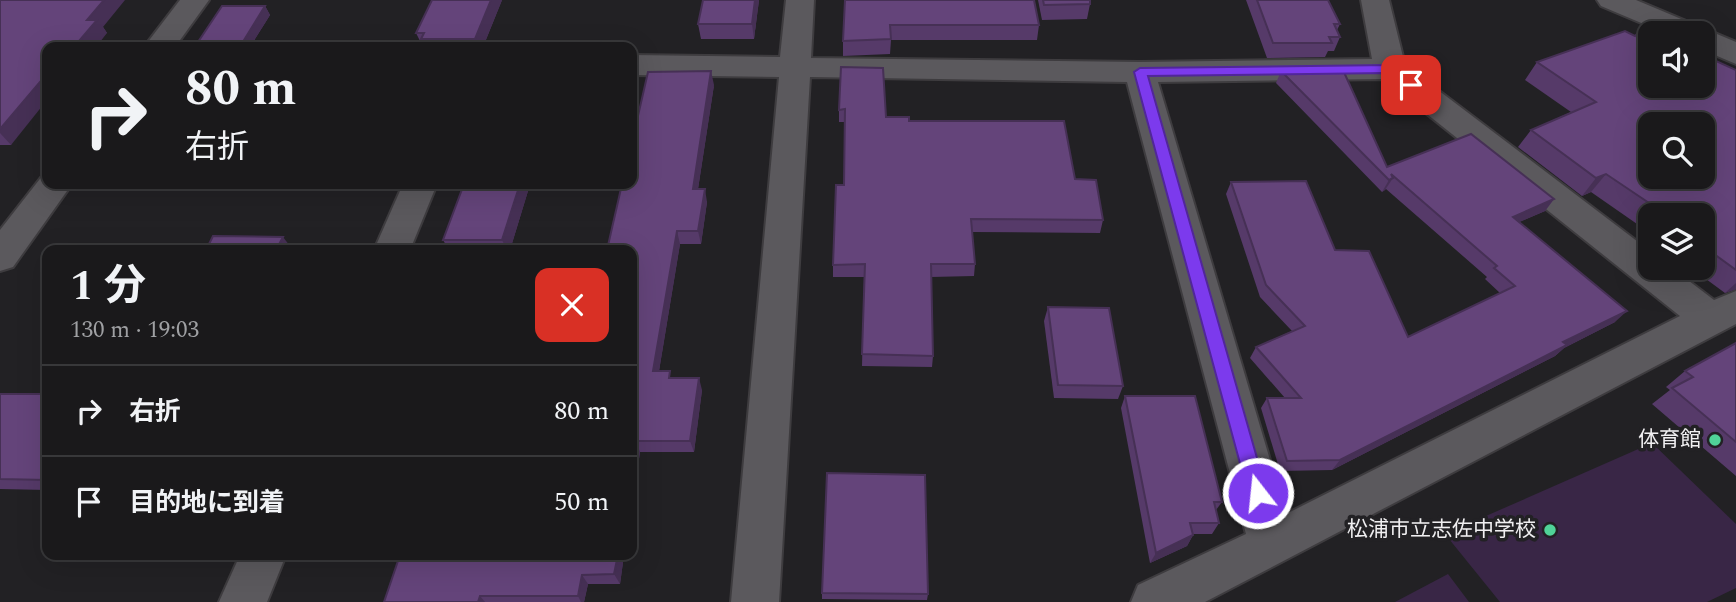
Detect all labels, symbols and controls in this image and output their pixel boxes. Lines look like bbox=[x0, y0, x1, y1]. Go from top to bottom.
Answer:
map controls bbox=[1638, 21, 1715, 280]
button: sound bbox=[1638, 21, 1715, 98]
text: 80 m bbox=[185, 52, 296, 127]
pin bbox=[1381, 55, 1441, 115]
icon: arrive bbox=[1392, 66, 1430, 104]
icon: right bbox=[70, 70, 161, 161]
button: search bbox=[1638, 112, 1715, 189]
text: 右折 bbox=[185, 123, 249, 172]
button: layers bbox=[1638, 203, 1715, 280]
text: 1 分 bbox=[70, 255, 146, 318]
button: close bbox=[535, 268, 609, 342]
text: 130 m · 19:03 bbox=[70, 313, 199, 348]
text: 80 m bbox=[554, 391, 609, 431]
icon: right bbox=[70, 392, 108, 430]
text: 右折 bbox=[129, 392, 181, 432]
place label: 体育館 bbox=[1638, 424, 1701, 456]
marker: 体育館 bbox=[1707, 432, 1723, 448]
position arrow bbox=[1221, 456, 1295, 530]
text: 50 m bbox=[554, 482, 609, 522]
icon: arrive bbox=[70, 483, 108, 521]
text: 目的地に到着 bbox=[129, 483, 285, 523]
place label: 松浦市立志佐中学校 bbox=[1347, 514, 1536, 546]
marker: 松浦市立志佐中学校 bbox=[1542, 522, 1558, 538]

